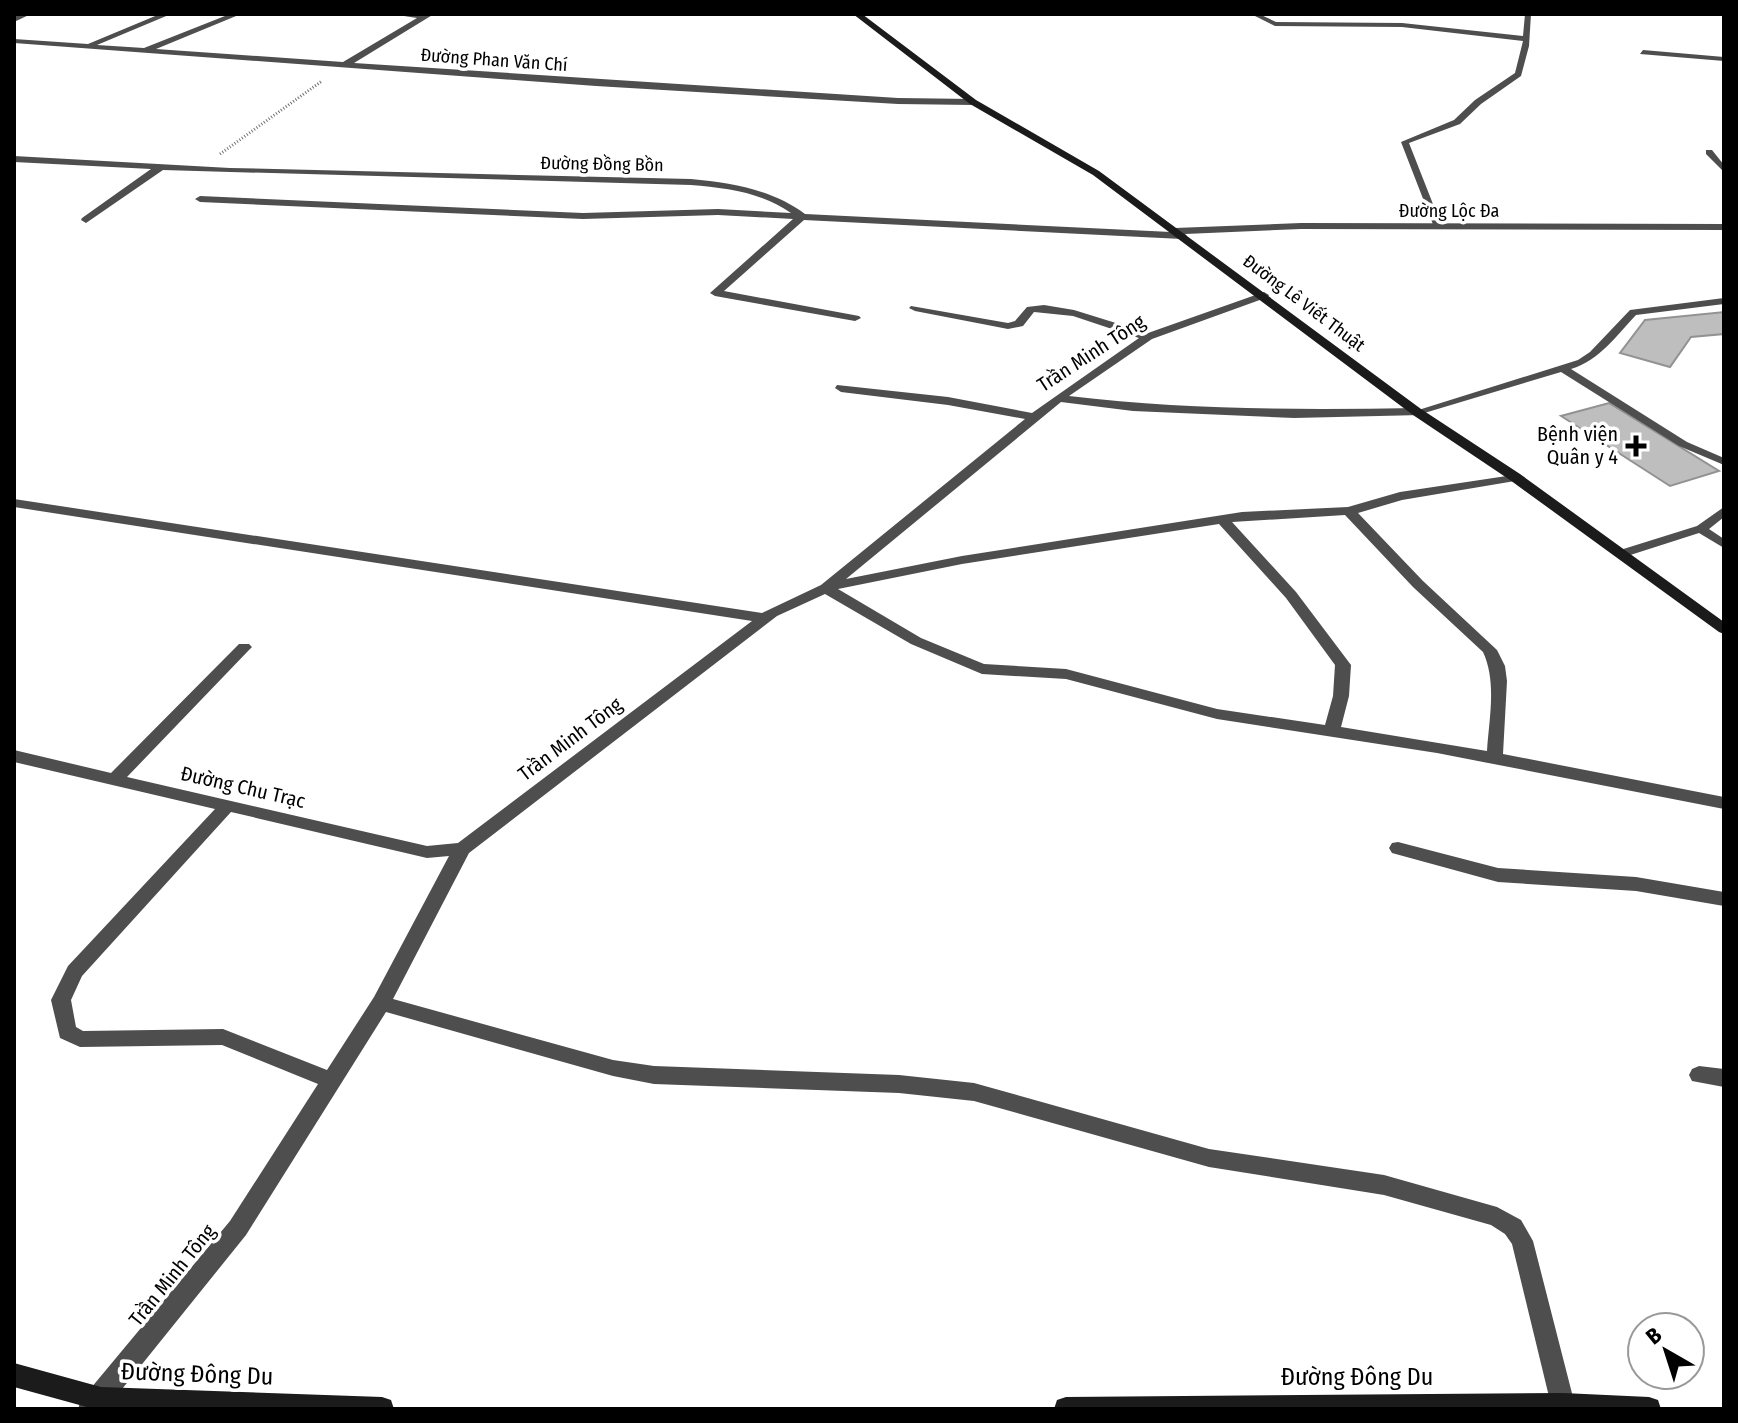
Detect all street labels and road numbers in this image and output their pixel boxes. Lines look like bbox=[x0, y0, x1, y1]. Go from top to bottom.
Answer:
street label: Đường Phan Văn Chí bbox=[420, 44, 569, 76]
street label: Đường Đồng Bồn bbox=[540, 152, 664, 176]
street label: Đường Lộc Đa bbox=[1399, 200, 1499, 222]
street label: Đường Lê Viết Thuật bbox=[1238, 250, 1370, 356]
street label: Trần Minh Tông bbox=[1033, 309, 1150, 397]
street label: Trần Minh Tông bbox=[513, 692, 627, 786]
street label: Đường Chu Trạc bbox=[178, 761, 308, 813]
street label: Trần Minh Tông bbox=[124, 1219, 221, 1331]
street label: Đường Đông Du bbox=[120, 1357, 274, 1391]
street label: Đường Đông Du bbox=[1281, 1363, 1433, 1391]

